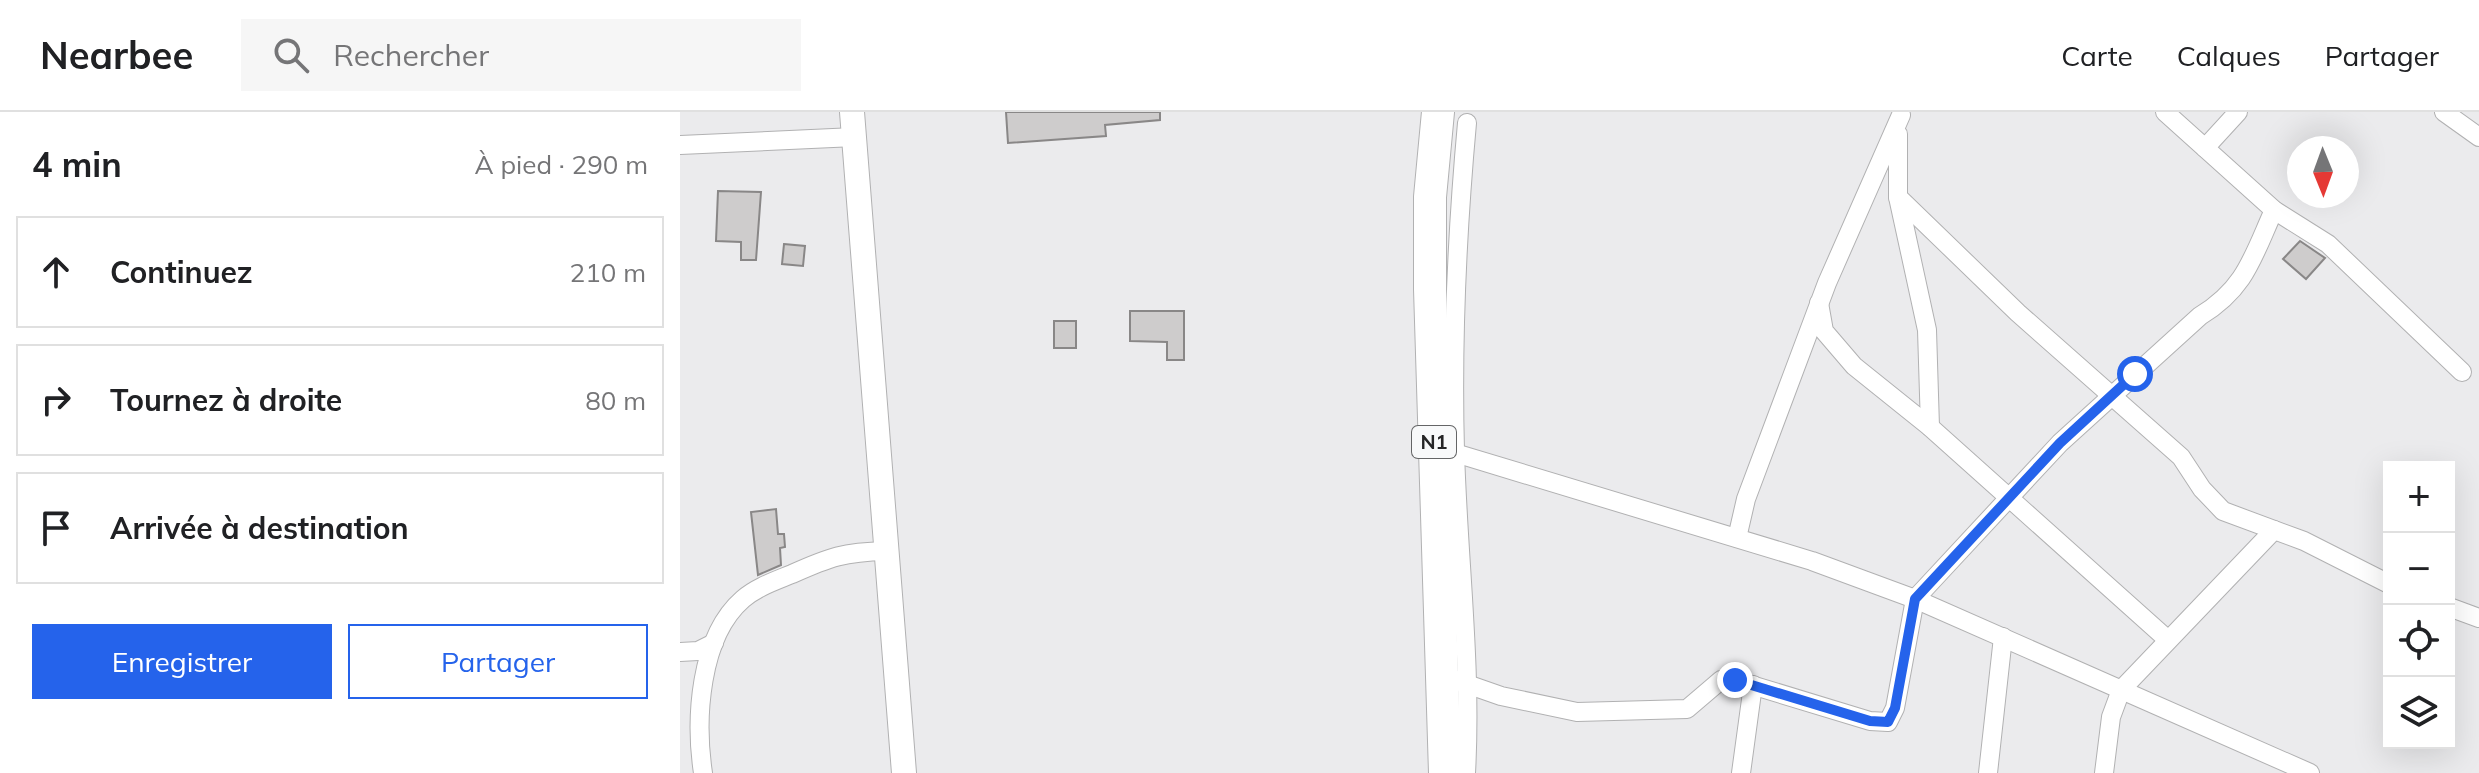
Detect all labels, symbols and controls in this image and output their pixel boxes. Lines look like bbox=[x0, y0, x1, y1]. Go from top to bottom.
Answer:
search box bbox=[241, 19, 801, 91]
text: Nearbee bbox=[40, 31, 193, 79]
icon: search bbox=[269, 33, 313, 77]
text: Rechercher bbox=[333, 36, 489, 74]
text: Carte bbox=[2061, 38, 2133, 73]
text: Calques bbox=[2177, 38, 2281, 73]
text: Partager bbox=[2325, 38, 2439, 73]
north arrow bbox=[2287, 136, 2359, 208]
text: 4 min bbox=[32, 143, 122, 186]
text: À pied · 290 m bbox=[475, 148, 648, 181]
icon: ahead bbox=[34, 250, 78, 294]
text: Continuez bbox=[110, 253, 253, 291]
text: 210 m bbox=[570, 256, 646, 289]
route start bbox=[2117, 356, 2153, 392]
icon: right bbox=[34, 378, 78, 422]
text: Tournez à droite bbox=[110, 381, 342, 419]
text: 80 m bbox=[585, 384, 646, 417]
road number: N1 bbox=[1412, 426, 1456, 458]
map controls bbox=[2383, 461, 2455, 749]
button: + bbox=[2383, 461, 2455, 533]
icon: arrive bbox=[34, 506, 78, 550]
text: Arrivée à destination bbox=[110, 509, 409, 547]
button: − bbox=[2383, 533, 2455, 605]
button: locate bbox=[2383, 605, 2455, 677]
button: Enregistrer bbox=[32, 624, 332, 699]
button: Partager bbox=[348, 624, 648, 699]
route end bbox=[1717, 662, 1753, 698]
button: layers bbox=[2383, 677, 2455, 749]

